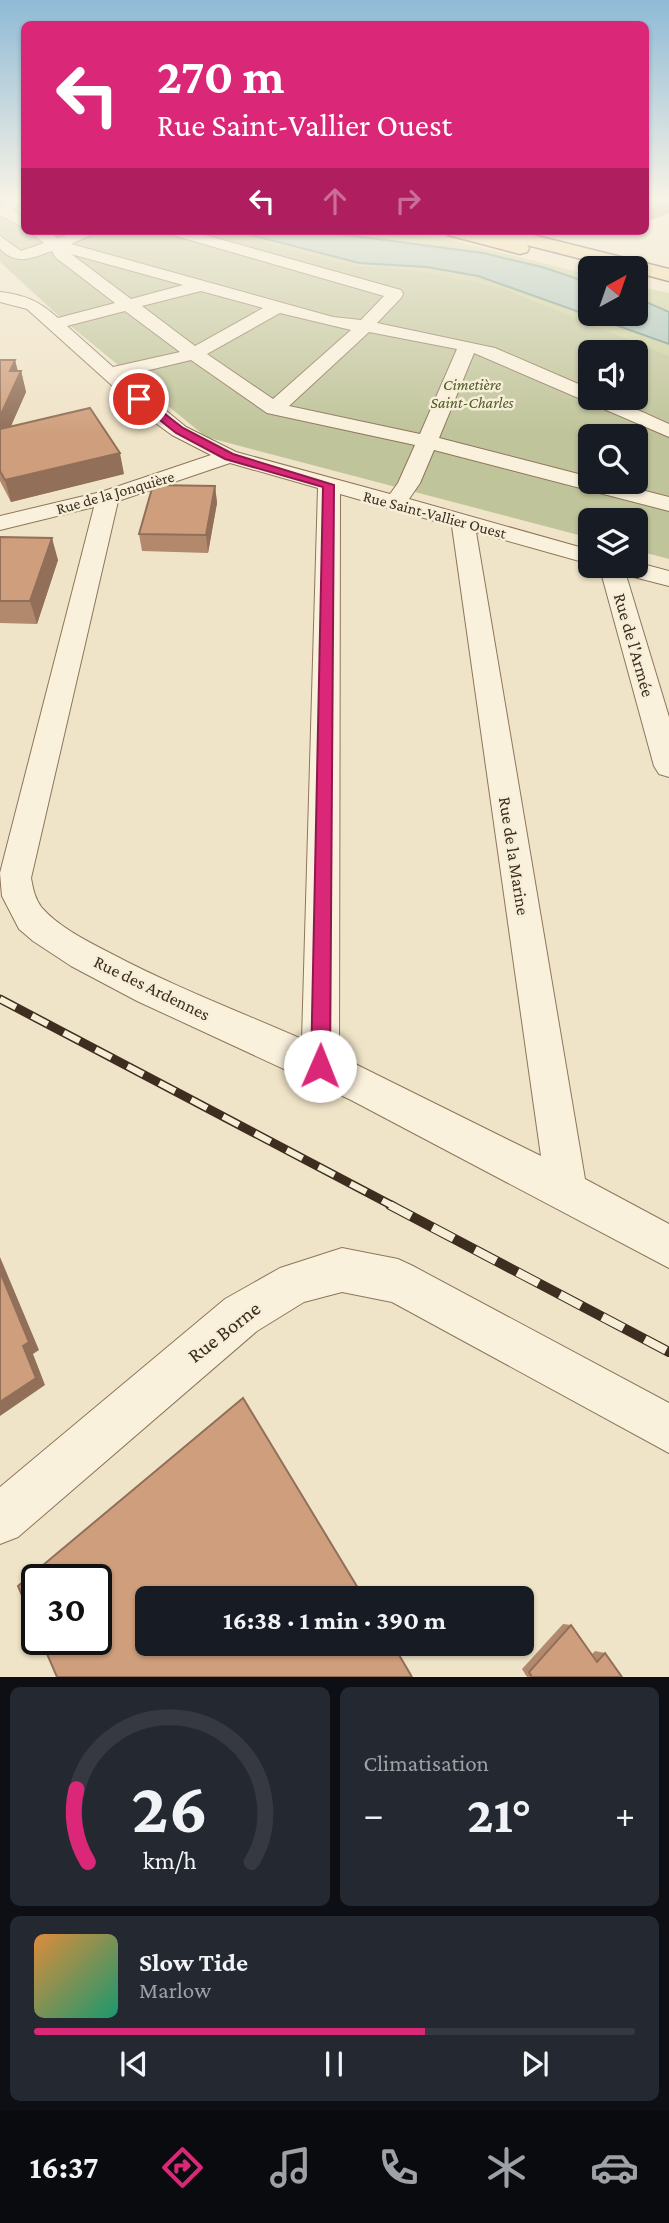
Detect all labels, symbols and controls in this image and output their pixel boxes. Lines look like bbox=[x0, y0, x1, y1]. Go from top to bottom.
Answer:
icon: left bbox=[42, 49, 133, 140]
text: 270 m bbox=[157, 49, 285, 104]
text: Rue Saint-Vallier Ouest bbox=[157, 107, 452, 143]
icon: left bbox=[243, 182, 281, 220]
icon: ahead bbox=[316, 182, 354, 220]
icon: right bbox=[389, 182, 427, 220]
north arrow bbox=[578, 256, 648, 326]
map controls bbox=[578, 256, 648, 578]
button: sound bbox=[578, 340, 648, 410]
pin bbox=[109, 369, 169, 429]
park label: Cimetière Saint-Charles bbox=[430, 376, 514, 411]
icon: arrive bbox=[120, 380, 158, 418]
button: search bbox=[578, 424, 648, 494]
street label: Rue de la Jonquière bbox=[54, 468, 176, 518]
street label: Rue Saint-Vallier Ouest bbox=[361, 487, 509, 542]
button: layers bbox=[578, 508, 648, 578]
street label: Rue de l'Armée bbox=[610, 591, 658, 699]
street label: Rue de la Marine bbox=[495, 795, 533, 917]
street label: Rue des Ardennes bbox=[91, 951, 213, 1025]
position arrow bbox=[283, 1029, 357, 1103]
street label: Rue Borne bbox=[183, 1296, 265, 1368]
speed limit sign: 30 bbox=[21, 1564, 112, 1655]
text: 16:38 · 1 min · 390 m bbox=[223, 1606, 446, 1635]
text: Climatisation bbox=[364, 1750, 489, 1776]
text: 26 bbox=[131, 1768, 208, 1849]
text: 21° bbox=[467, 1785, 532, 1843]
text: − bbox=[364, 1793, 384, 1835]
text: + bbox=[615, 1793, 635, 1835]
text: km/h bbox=[143, 1847, 197, 1874]
text: Slow Tide bbox=[139, 1948, 248, 1977]
text: Marlow bbox=[139, 1977, 211, 2003]
icon: previous bbox=[115, 2045, 153, 2083]
icon: pause bbox=[315, 2045, 353, 2083]
icon: next bbox=[516, 2045, 554, 2083]
icon: directions bbox=[158, 2143, 207, 2192]
icon: music bbox=[266, 2143, 315, 2192]
icon: phone bbox=[374, 2143, 423, 2192]
icon: climate bbox=[482, 2143, 531, 2192]
icon: car bbox=[590, 2143, 639, 2192]
text: 16:37 bbox=[30, 2149, 99, 2185]

